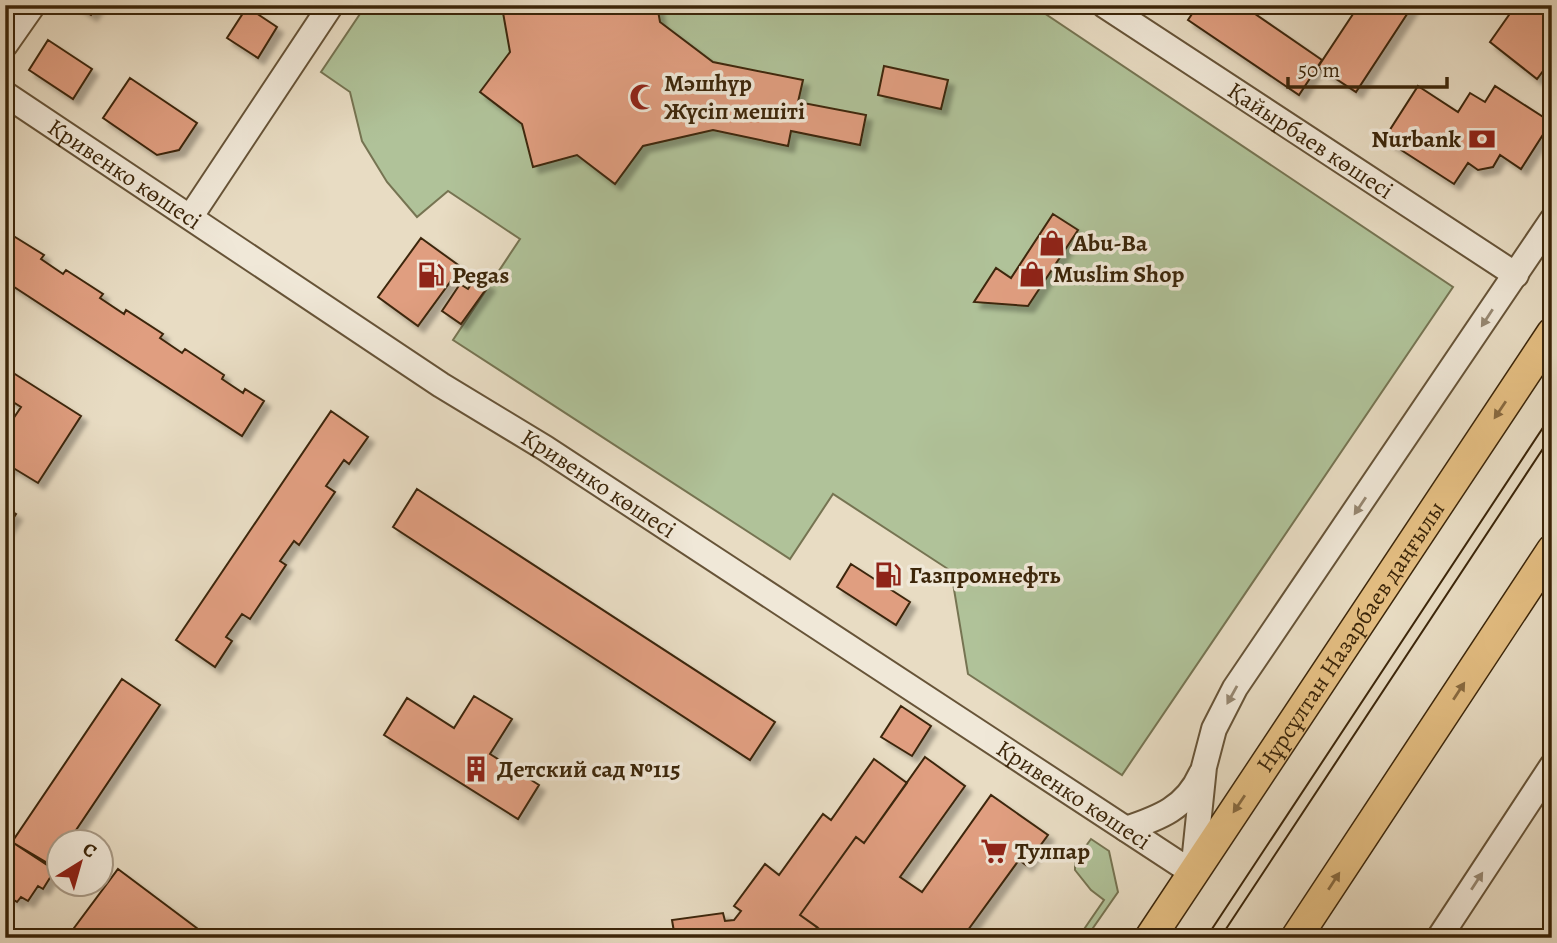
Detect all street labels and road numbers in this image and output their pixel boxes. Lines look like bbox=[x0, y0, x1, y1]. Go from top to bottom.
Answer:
street label: Қайырбаев көшесі bbox=[1222, 74, 1400, 206]
street label: Кривенко көшесі bbox=[42, 111, 208, 237]
street label: Кривенко көшесі bbox=[515, 421, 682, 546]
street label: Нұрсұлтан Назарбаев даңғылы bbox=[1249, 495, 1452, 778]
street label: Кривенко көшесі bbox=[990, 732, 1157, 857]

